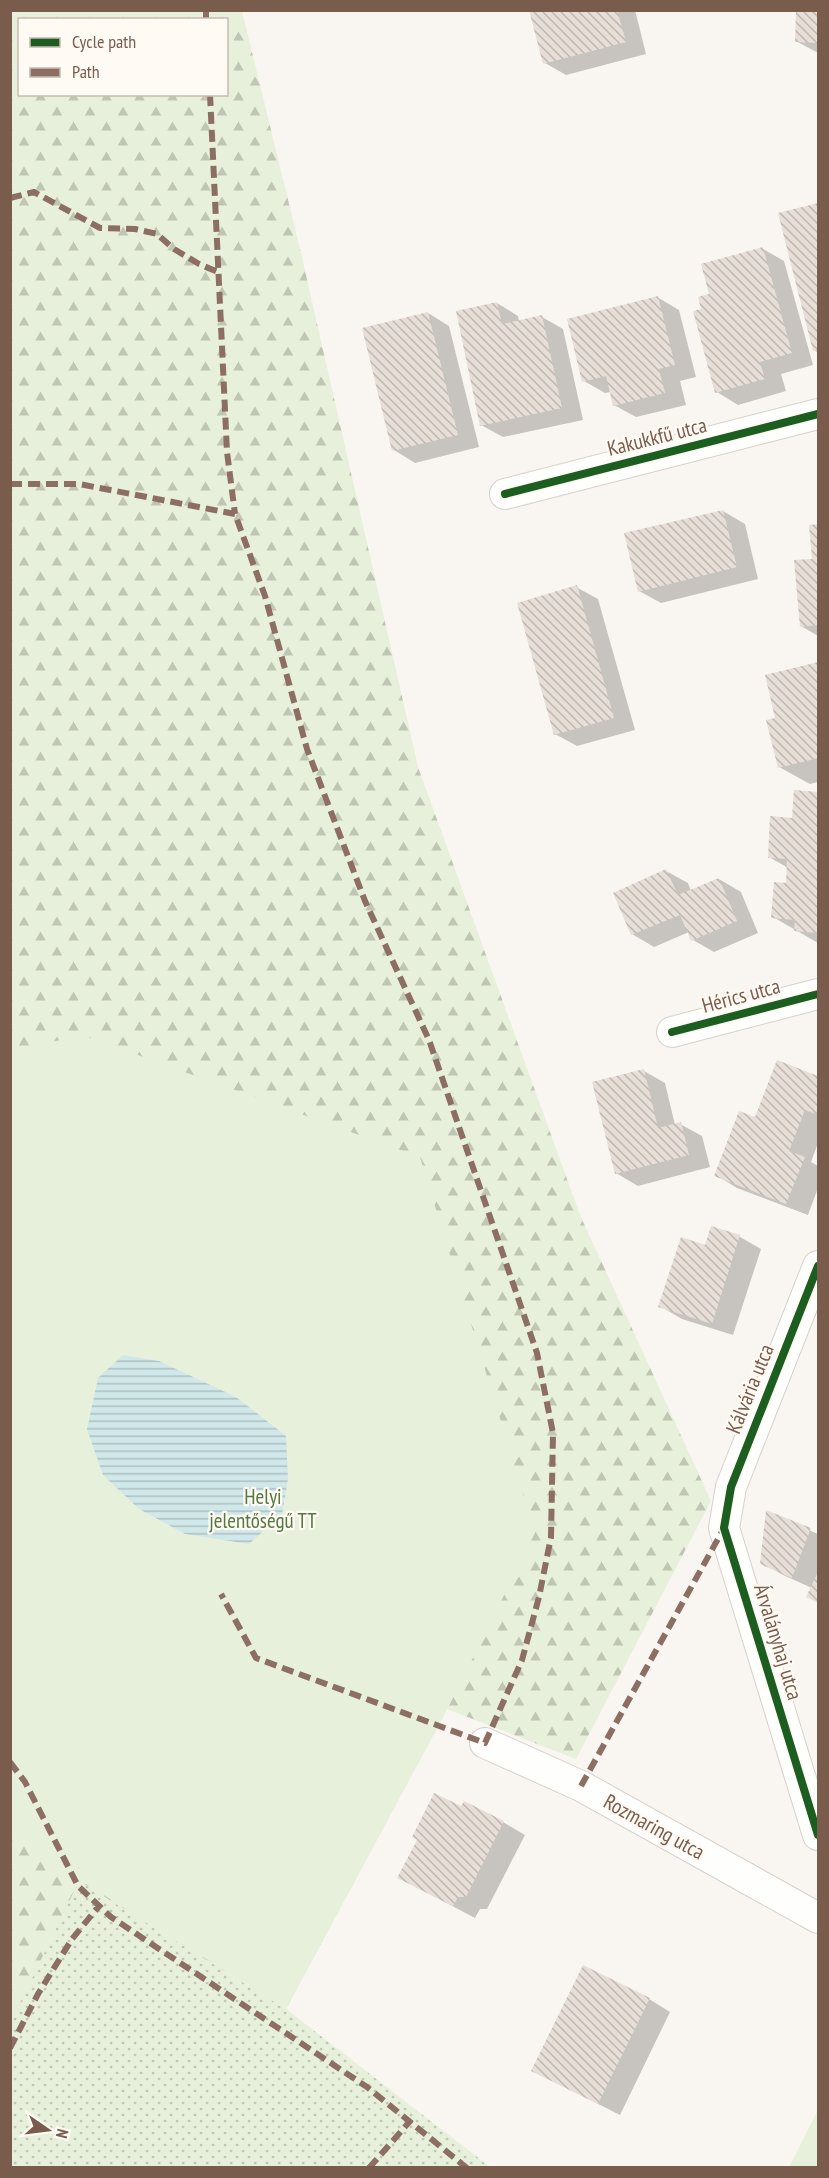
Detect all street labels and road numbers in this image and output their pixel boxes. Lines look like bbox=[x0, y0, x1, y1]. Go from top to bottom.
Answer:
street label: Kakukkfű utca bbox=[604, 411, 709, 462]
street label: Hérics utca bbox=[699, 972, 783, 1019]
street label: Kálvária utca bbox=[719, 1340, 780, 1437]
street label: Árvalányhaj utca bbox=[748, 1581, 809, 1703]
street label: Rozmaring utca bbox=[599, 1788, 709, 1865]

